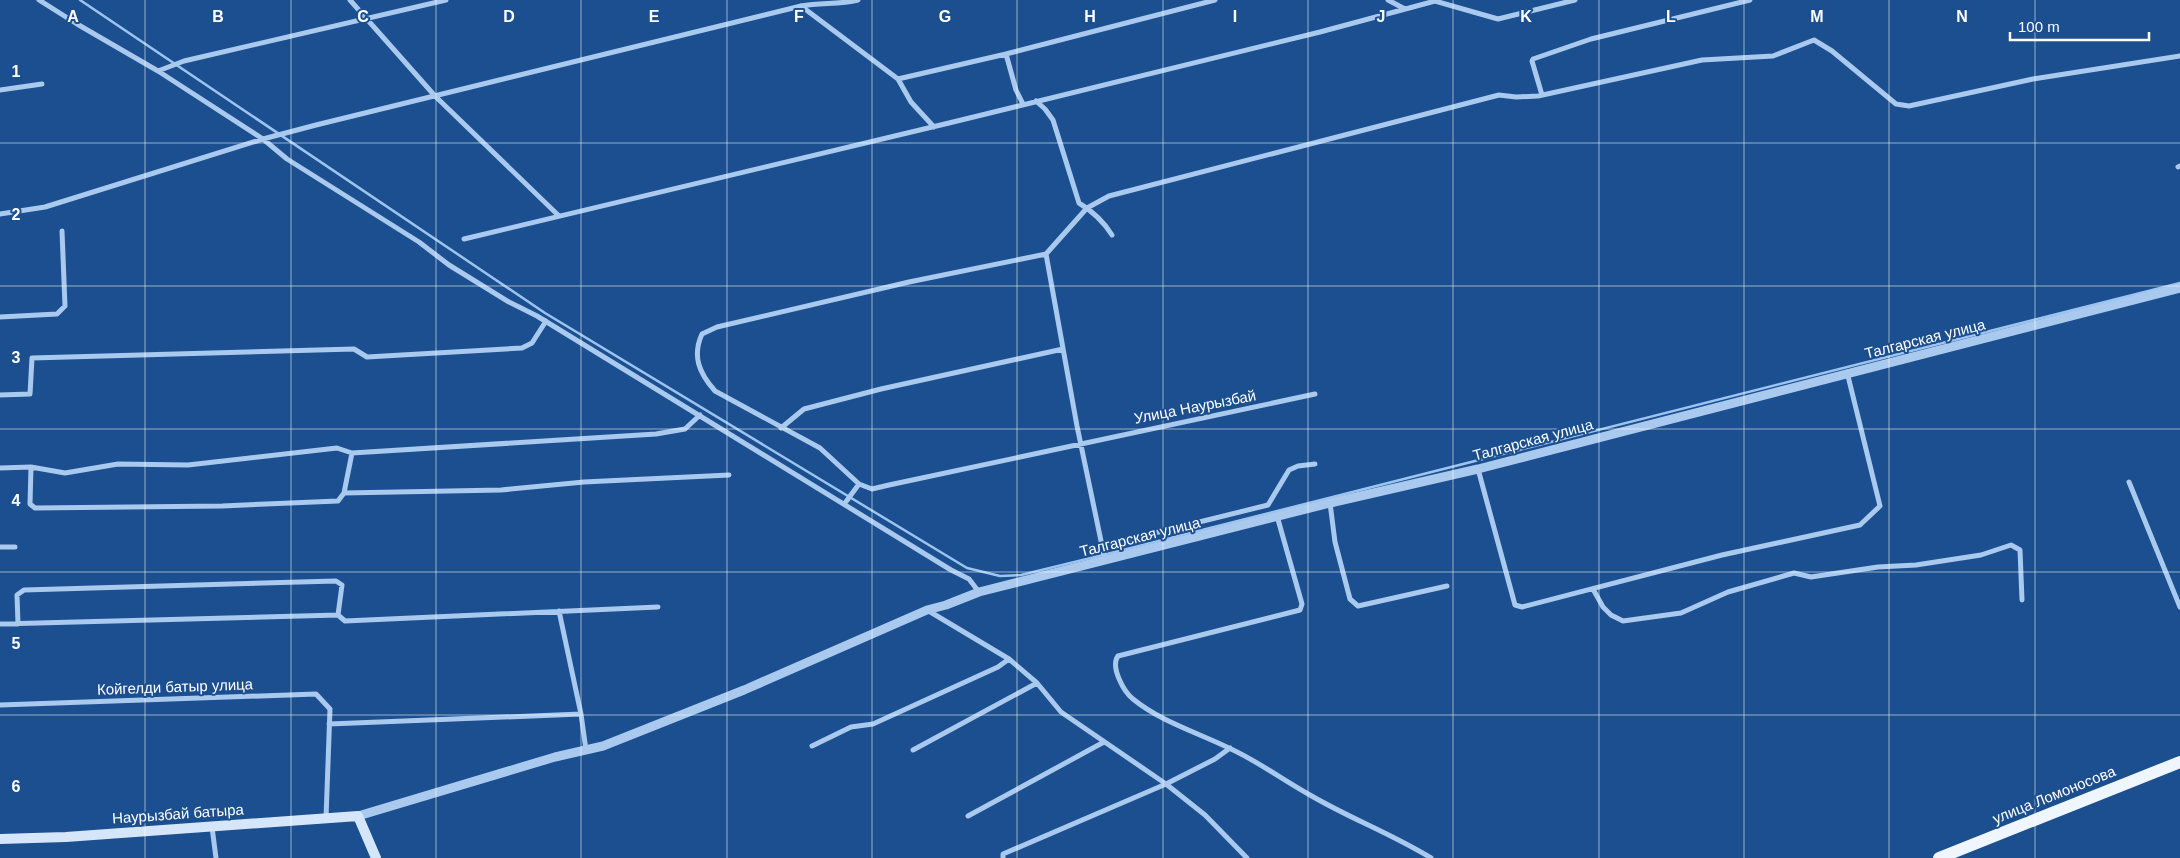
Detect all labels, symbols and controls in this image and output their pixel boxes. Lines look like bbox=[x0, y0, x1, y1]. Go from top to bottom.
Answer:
text: A bbox=[67, 8, 79, 25]
text: B bbox=[212, 8, 224, 25]
text: C bbox=[357, 8, 369, 25]
text: D bbox=[503, 8, 515, 25]
text: E bbox=[649, 8, 660, 25]
text: F bbox=[794, 8, 804, 25]
text: G bbox=[939, 8, 951, 25]
text: H bbox=[1084, 8, 1096, 25]
text: I bbox=[1233, 8, 1237, 25]
text: J bbox=[1377, 8, 1385, 25]
text: K bbox=[1520, 8, 1532, 25]
text: L bbox=[1666, 8, 1676, 25]
text: M bbox=[1810, 8, 1824, 25]
text: N bbox=[1956, 8, 1968, 25]
scale bar bbox=[2010, 10, 2149, 42]
text: 100 m bbox=[2018, 18, 2060, 35]
text: 1 bbox=[12, 63, 21, 80]
text: 2 bbox=[12, 206, 21, 223]
street label: Талгарская улица bbox=[1863, 315, 1988, 362]
text: 3 bbox=[12, 349, 21, 366]
street label: Улица Наурызбай bbox=[1132, 386, 1257, 427]
street label: Талгарская улица bbox=[1471, 415, 1595, 464]
text: 4 bbox=[12, 492, 21, 509]
street label: Талгарская улица bbox=[1078, 513, 1203, 560]
text: 5 bbox=[12, 635, 21, 652]
street label: Койгелди батыр улица bbox=[97, 675, 254, 698]
street label: улица Ломоносова bbox=[1990, 762, 2118, 827]
text: 6 bbox=[12, 778, 21, 795]
street label: Наурызбай батыра bbox=[112, 800, 245, 827]

